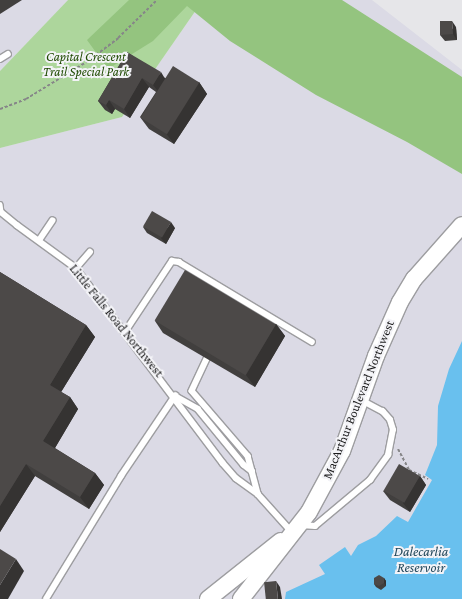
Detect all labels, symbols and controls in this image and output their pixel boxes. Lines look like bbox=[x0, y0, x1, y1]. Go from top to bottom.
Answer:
park label: Capital Crescent Trail Special Park bbox=[43, 50, 129, 81]
street label: Little Falls Road Northwest bbox=[66, 261, 166, 381]
street label: MacArthur Boulevard Northwest bbox=[320, 318, 398, 482]
water label: Dalecarlia Reservoir bbox=[394, 543, 448, 576]

